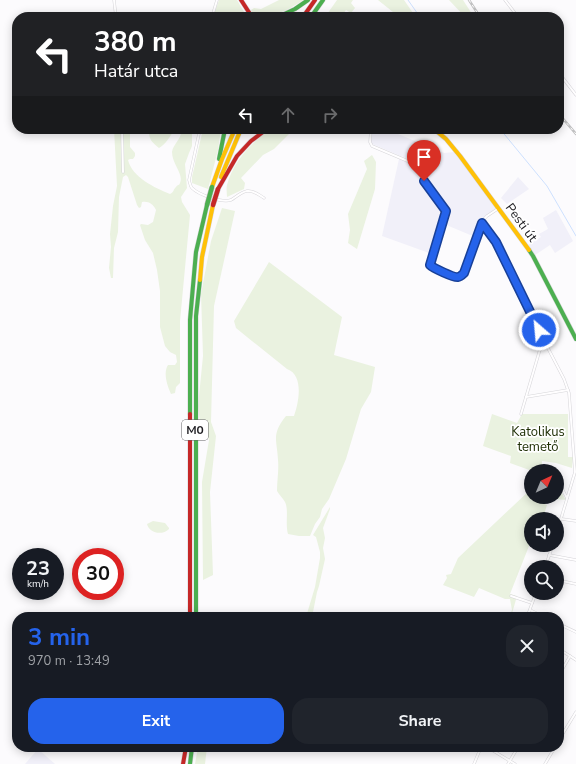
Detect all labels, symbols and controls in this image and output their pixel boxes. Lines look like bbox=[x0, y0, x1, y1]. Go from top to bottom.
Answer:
text: 380 m bbox=[94, 23, 177, 61]
icon: left bbox=[28, 28, 80, 80]
text: Határ utca bbox=[94, 59, 178, 83]
icon: left bbox=[235, 104, 257, 126]
icon: ahead bbox=[277, 104, 299, 126]
icon: right bbox=[319, 104, 341, 126]
pin bbox=[407, 140, 441, 181]
icon: arrive bbox=[413, 146, 435, 168]
street label: Pesti út bbox=[501, 200, 542, 246]
position arrow bbox=[518, 309, 560, 351]
road number: M0 bbox=[182, 420, 208, 440]
park label: Katolikus temető bbox=[511, 423, 565, 456]
north arrow bbox=[524, 464, 564, 504]
map controls bbox=[524, 464, 564, 600]
button: sound bbox=[524, 512, 564, 552]
speed limit sign: 30 bbox=[72, 548, 124, 600]
text: 23 bbox=[26, 555, 50, 582]
button: search bbox=[524, 560, 564, 600]
text: km/h bbox=[27, 577, 49, 591]
text: 3 min bbox=[28, 621, 90, 653]
button: close bbox=[506, 625, 548, 667]
text: 970 m · 13:49 bbox=[28, 652, 110, 670]
button: Exit bbox=[28, 698, 284, 744]
button: Share bbox=[292, 698, 548, 744]

